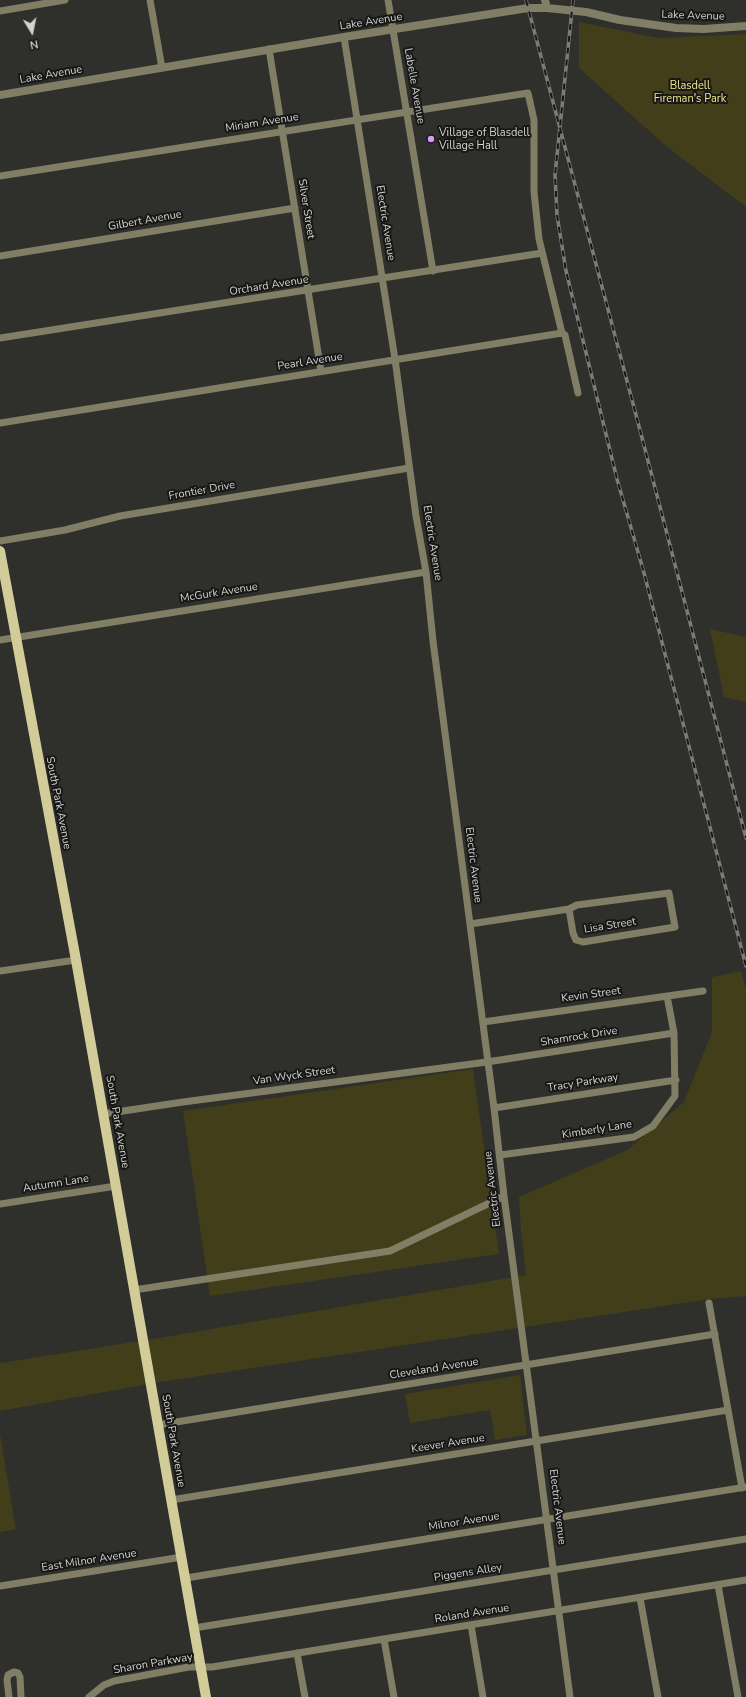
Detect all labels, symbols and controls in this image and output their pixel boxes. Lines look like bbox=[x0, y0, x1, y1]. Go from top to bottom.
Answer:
street label: Lake Avenue bbox=[661, 8, 725, 24]
street label: Lake Avenue bbox=[339, 11, 403, 33]
north arrow bbox=[12, 12, 52, 52]
text: N bbox=[29, 36, 40, 52]
street label: Labelle Avenue bbox=[401, 47, 427, 125]
street label: Lake Avenue bbox=[19, 63, 83, 87]
park label: Blasdell Fireman's Park bbox=[654, 79, 726, 105]
street label: Miriam Avenue bbox=[224, 111, 300, 135]
place label: Village of Blasdell Village Hall bbox=[439, 126, 530, 152]
marker: Village of Blasdell Village Hall bbox=[426, 134, 436, 144]
street label: Silver Street bbox=[295, 178, 317, 240]
street label: Electric Avenue bbox=[373, 184, 397, 262]
street label: Gilbert Avenue bbox=[107, 208, 183, 234]
street label: Orchard Avenue bbox=[228, 273, 310, 299]
street label: Pearl Avenue bbox=[276, 350, 344, 374]
street label: Frontier Drive bbox=[168, 479, 236, 503]
street label: Electric Avenue bbox=[420, 504, 444, 582]
street label: McGurk Avenue bbox=[179, 580, 259, 606]
street label: South Park Avenue bbox=[43, 756, 73, 850]
street label: Electric Avenue bbox=[462, 826, 484, 904]
street label: Lisa Street bbox=[583, 915, 637, 937]
street label: Kevin Street bbox=[560, 984, 622, 1006]
street label: Shamrock Drive bbox=[540, 1024, 618, 1050]
street label: Van Wyck Street bbox=[252, 1064, 336, 1088]
street label: Tracy Parkway bbox=[547, 1071, 619, 1095]
street label: South Park Avenue bbox=[102, 1074, 132, 1170]
street label: Kimberly Lane bbox=[561, 1118, 633, 1142]
street label: Electric Avenue bbox=[482, 1150, 504, 1228]
street label: Autumn Lane bbox=[22, 1172, 90, 1196]
street label: Cleveland Avenue bbox=[389, 1355, 479, 1383]
street label: South Park Avenue bbox=[158, 1393, 188, 1489]
street label: Keever Avenue bbox=[410, 1432, 486, 1456]
street label: Electric Avenue bbox=[546, 1468, 568, 1546]
street label: Milnor Avenue bbox=[428, 1510, 500, 1534]
street label: East Milnor Avenue bbox=[41, 1547, 137, 1575]
street label: Piggens Alley bbox=[433, 1561, 503, 1585]
street label: Roland Avenue bbox=[434, 1602, 510, 1626]
street label: Sharon Parkway bbox=[112, 1651, 194, 1677]

